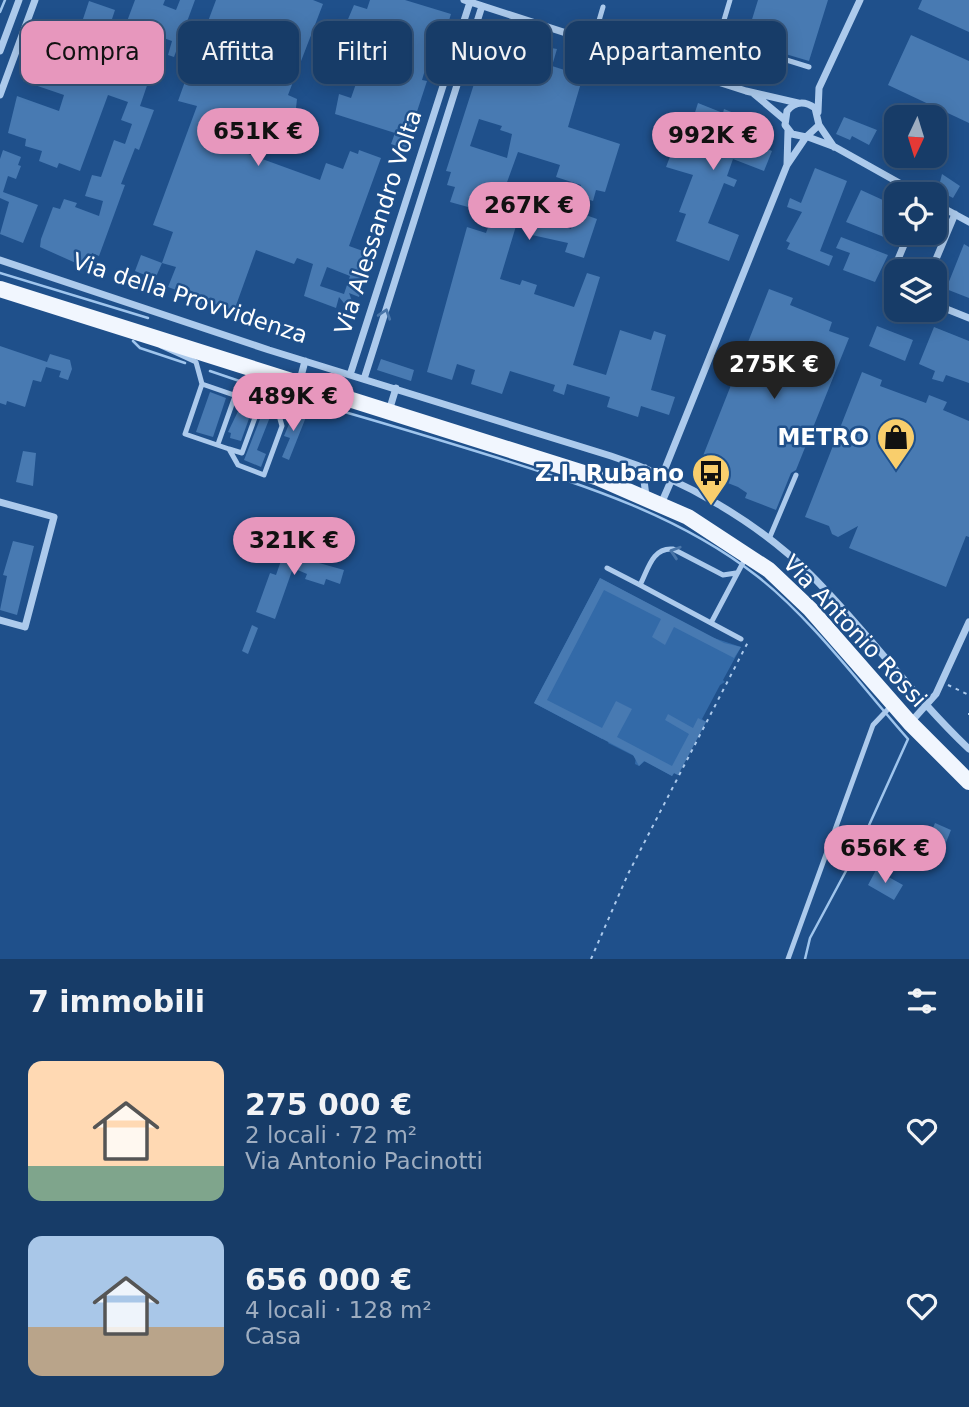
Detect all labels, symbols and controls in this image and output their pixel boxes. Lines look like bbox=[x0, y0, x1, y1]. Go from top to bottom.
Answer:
chip: Compra bbox=[21, 21, 164, 84]
chip: Affitta bbox=[178, 21, 299, 84]
chip: Filtri bbox=[313, 21, 412, 84]
chip: Nuovo bbox=[426, 21, 551, 84]
chip: Appartamento bbox=[565, 21, 786, 84]
north arrow bbox=[884, 105, 947, 168]
map controls bbox=[884, 105, 947, 322]
street label: Via Alessandro Volta bbox=[329, 107, 427, 337]
pin: 651K € bbox=[201, 108, 315, 168]
pin: 992K € bbox=[656, 113, 770, 172]
text: 651K € bbox=[213, 118, 303, 144]
text: 992K € bbox=[668, 122, 758, 148]
pin: 267K € bbox=[472, 182, 586, 242]
button: locate bbox=[884, 182, 947, 245]
text: 267K € bbox=[484, 192, 574, 218]
street label: Via della Provvidenza bbox=[69, 248, 311, 348]
button: layers bbox=[884, 259, 947, 322]
one-way arrow bbox=[376, 308, 391, 320]
pin: 275K € bbox=[717, 342, 831, 401]
text: 275K € bbox=[729, 351, 819, 377]
pin: 489K € bbox=[236, 374, 350, 433]
text: 489K € bbox=[248, 383, 338, 409]
shop icon: METRO bbox=[875, 416, 917, 471]
place label: METRO bbox=[777, 424, 869, 450]
bus stop icon: Z.I. Rubano bbox=[690, 452, 732, 507]
place label: Z.I. Rubano bbox=[535, 460, 684, 486]
pin: 321K € bbox=[237, 518, 351, 577]
text: 321K € bbox=[249, 527, 339, 553]
one-way arrow bbox=[669, 546, 681, 560]
street label: Via Antonio Rossi bbox=[778, 550, 932, 712]
pin: 656K € bbox=[828, 826, 942, 885]
text: 656K € bbox=[840, 835, 930, 861]
icon: filters bbox=[903, 982, 941, 1020]
text: 7 immobili bbox=[28, 984, 205, 1019]
text: 275 000 € bbox=[245, 1087, 412, 1122]
icon: home bbox=[84, 1089, 168, 1173]
icon: heart bbox=[903, 1112, 941, 1150]
text: 2 locali · 72 m² bbox=[245, 1122, 417, 1148]
text: Via Antonio Pacinotti bbox=[245, 1148, 483, 1174]
text: 656 000 € bbox=[245, 1262, 412, 1297]
icon: home bbox=[84, 1264, 168, 1348]
icon: heart bbox=[903, 1287, 941, 1325]
text: 4 locali · 128 m² bbox=[245, 1297, 432, 1323]
text: Casa bbox=[245, 1323, 301, 1349]

